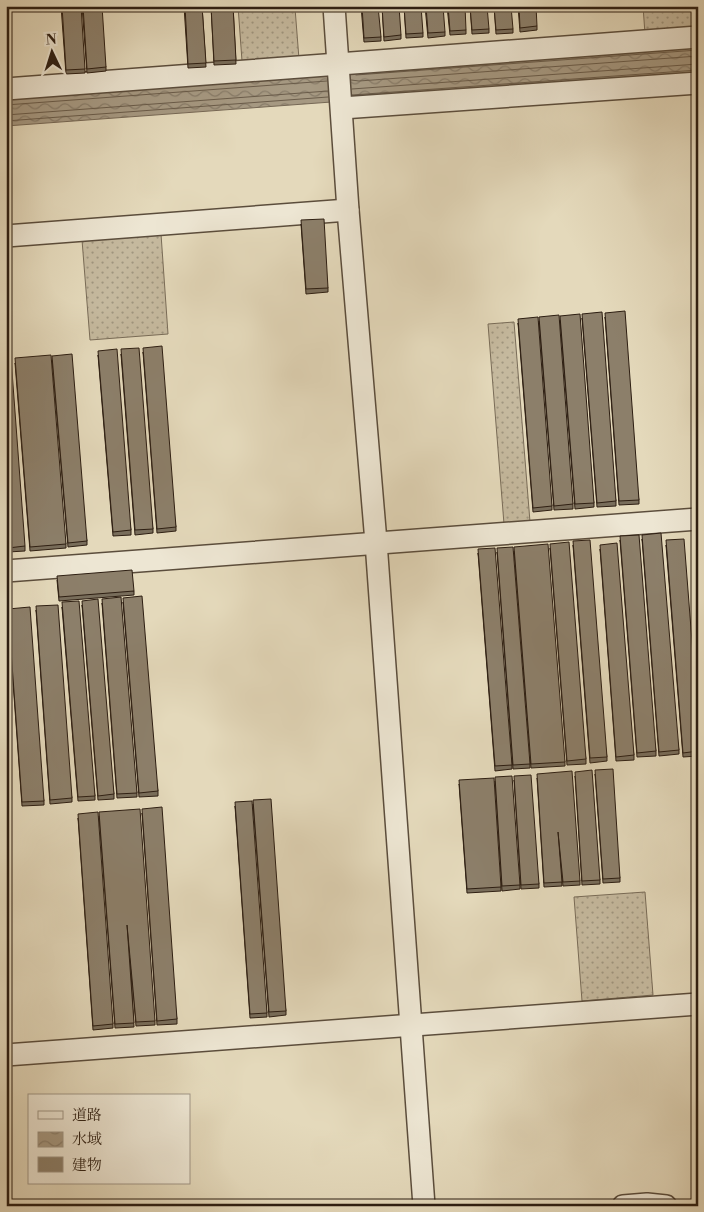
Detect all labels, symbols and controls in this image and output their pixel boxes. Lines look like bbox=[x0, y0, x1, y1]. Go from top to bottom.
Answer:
north arrow bbox=[28, 28, 78, 78]
text: N bbox=[45, 31, 57, 49]
legend bbox=[28, 1094, 190, 1184]
text: 道路 bbox=[72, 1106, 102, 1125]
text: 水域 bbox=[72, 1130, 102, 1149]
text: 建物 bbox=[72, 1156, 102, 1175]

